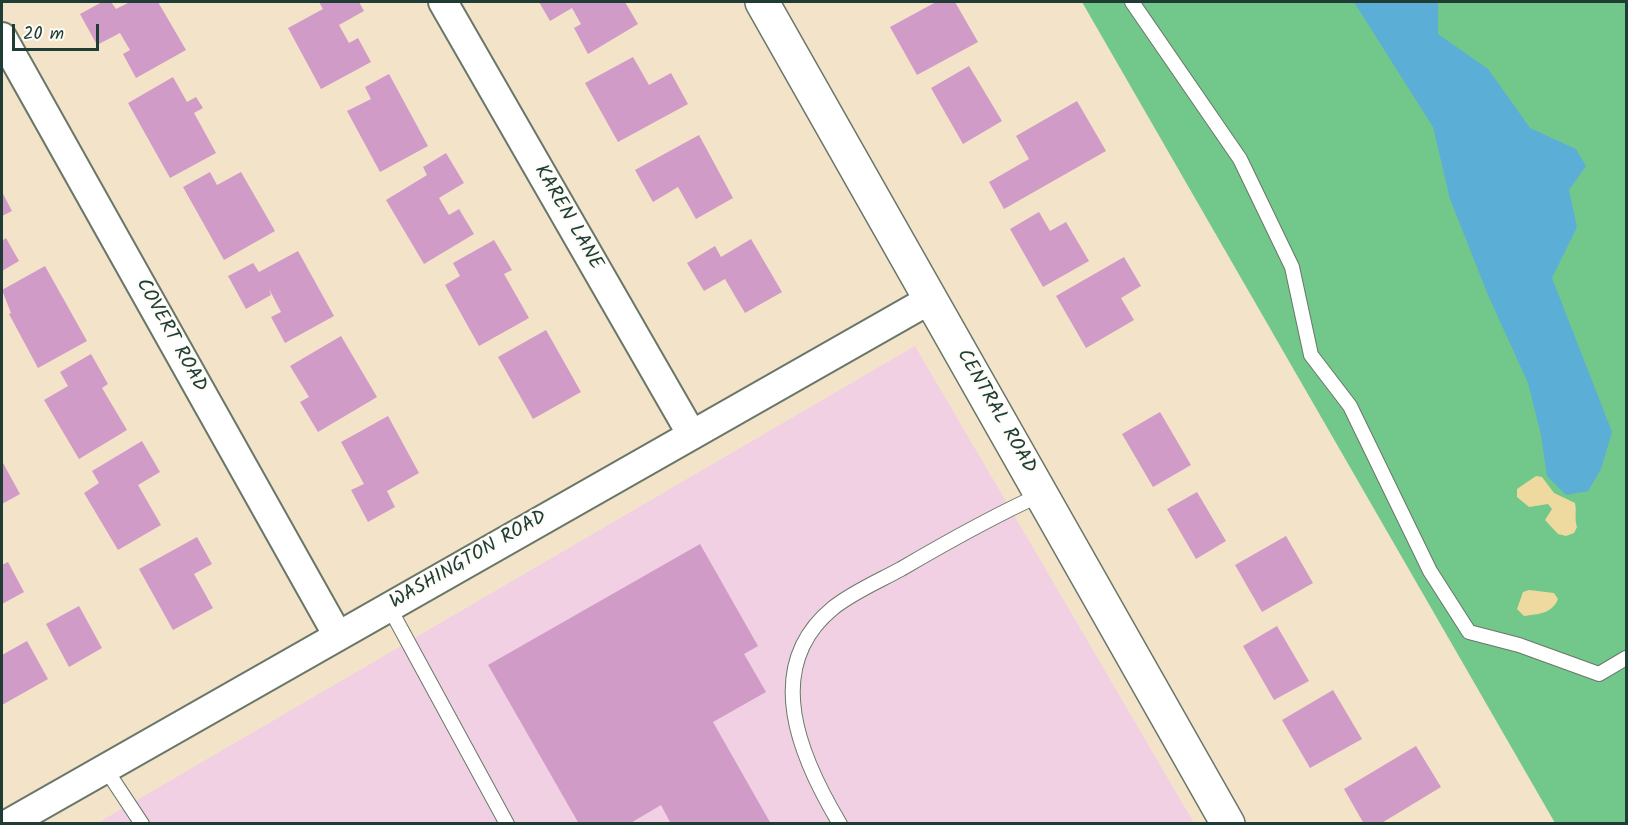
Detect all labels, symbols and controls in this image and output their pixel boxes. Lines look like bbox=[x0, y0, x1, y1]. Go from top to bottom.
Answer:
scale bar bbox=[15, 12, 102, 50]
text: 20 m bbox=[23, 20, 64, 49]
street label: KAREN LANE bbox=[527, 161, 607, 275]
street label: COVERT ROAD bbox=[129, 275, 211, 397]
street label: CENTRAL ROAD bbox=[950, 346, 1040, 478]
street label: WASHINGTON ROAD bbox=[386, 506, 552, 616]

